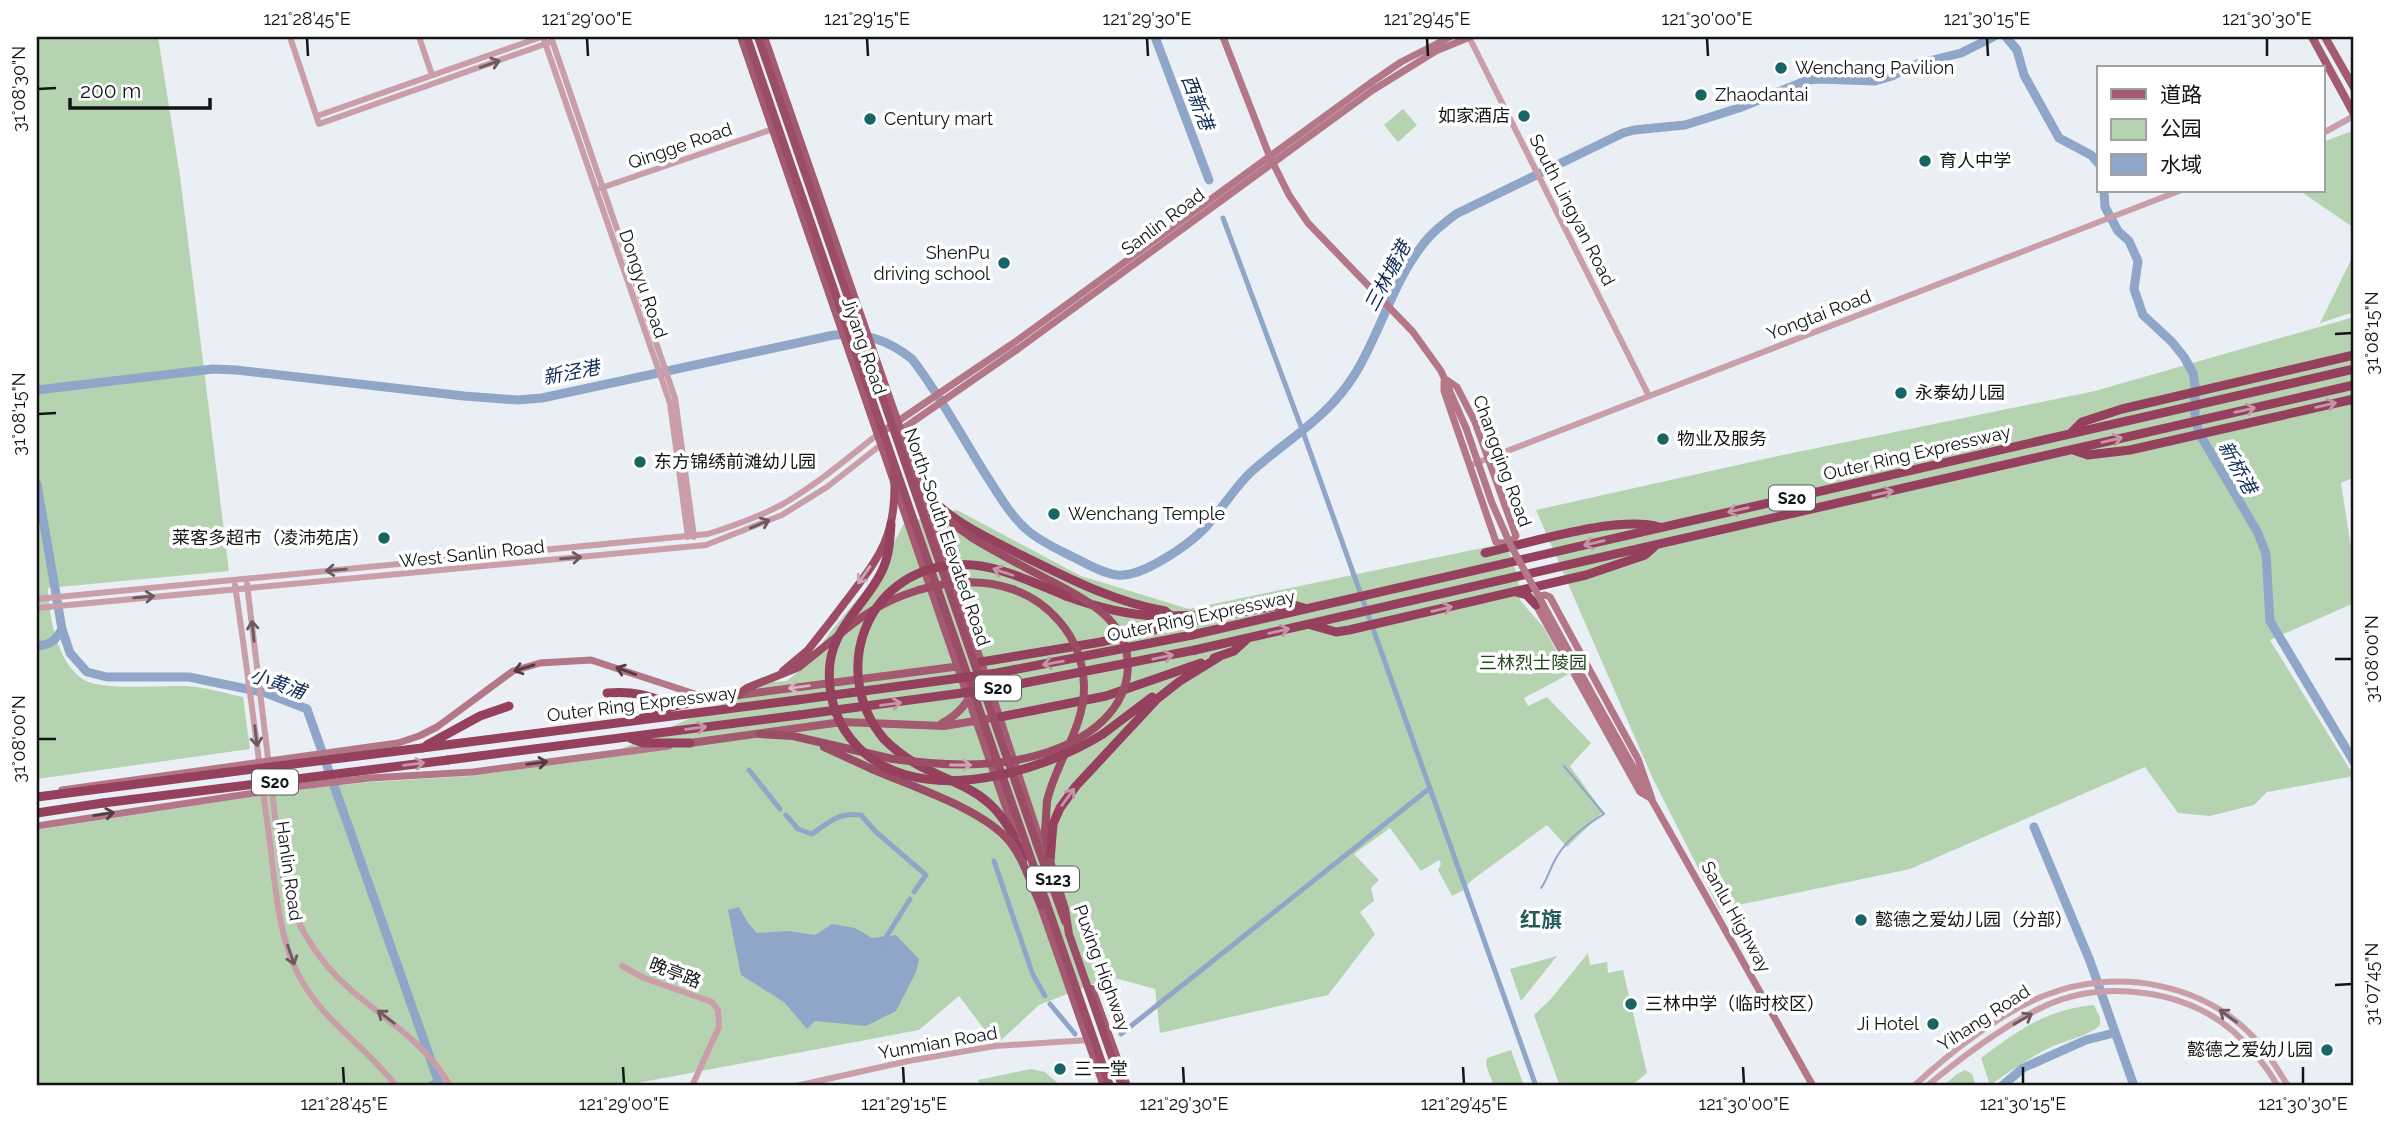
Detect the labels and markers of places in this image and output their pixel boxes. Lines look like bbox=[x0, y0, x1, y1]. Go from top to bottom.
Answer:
place label: Wenchang Pavilion bbox=[1795, 57, 1954, 78]
marker: Wenchang Pavilion bbox=[1773, 60, 1789, 76]
place label: Zhaodantai bbox=[1715, 84, 1809, 105]
marker: Zhaodantai bbox=[1693, 87, 1709, 103]
place label: 如家酒店 bbox=[1438, 105, 1510, 126]
place label: Century mart bbox=[884, 108, 993, 129]
marker: 如家酒店 bbox=[1516, 108, 1532, 124]
marker: Century mart bbox=[862, 111, 878, 127]
place label: 育人中学 bbox=[1939, 150, 2011, 171]
marker: 育人中学 bbox=[1917, 153, 1933, 169]
place label: ShenPu driving school bbox=[873, 242, 990, 284]
marker: ShenPu driving school bbox=[996, 255, 1012, 271]
place label: 永泰幼儿园 bbox=[1915, 382, 2005, 403]
marker: 永泰幼儿园 bbox=[1893, 385, 1909, 401]
place label: 物业及服务 bbox=[1677, 428, 1767, 449]
marker: 物业及服务 bbox=[1655, 431, 1671, 447]
place label: 东方锦绣前滩幼儿园 bbox=[654, 451, 816, 472]
marker: 东方锦绣前滩幼儿园 bbox=[632, 454, 648, 470]
place label: Wenchang Temple bbox=[1068, 503, 1226, 524]
marker: Wenchang Temple bbox=[1046, 506, 1062, 522]
place label: 莱客多超市（凌沛苑店） bbox=[172, 527, 370, 548]
marker: 莱客多超市（凌沛苑店） bbox=[376, 530, 392, 546]
place label: 懿德之爱幼儿园（分部） bbox=[1875, 909, 2073, 930]
marker: 懿德之爱幼儿园（分部） bbox=[1853, 912, 1869, 928]
place label: 三林中学（临时校区） bbox=[1645, 993, 1825, 1014]
marker: 三林中学（临时校区） bbox=[1623, 996, 1639, 1012]
place label: Ji Hotel bbox=[1857, 1013, 1919, 1034]
marker: Ji Hotel bbox=[1925, 1016, 1941, 1032]
place label: 懿德之爱幼儿园 bbox=[2187, 1039, 2313, 1060]
marker: 懿德之爱幼儿园 bbox=[2319, 1042, 2335, 1058]
place label: 三一堂 bbox=[1074, 1058, 1128, 1079]
marker: 三一堂 bbox=[1052, 1061, 1068, 1077]

